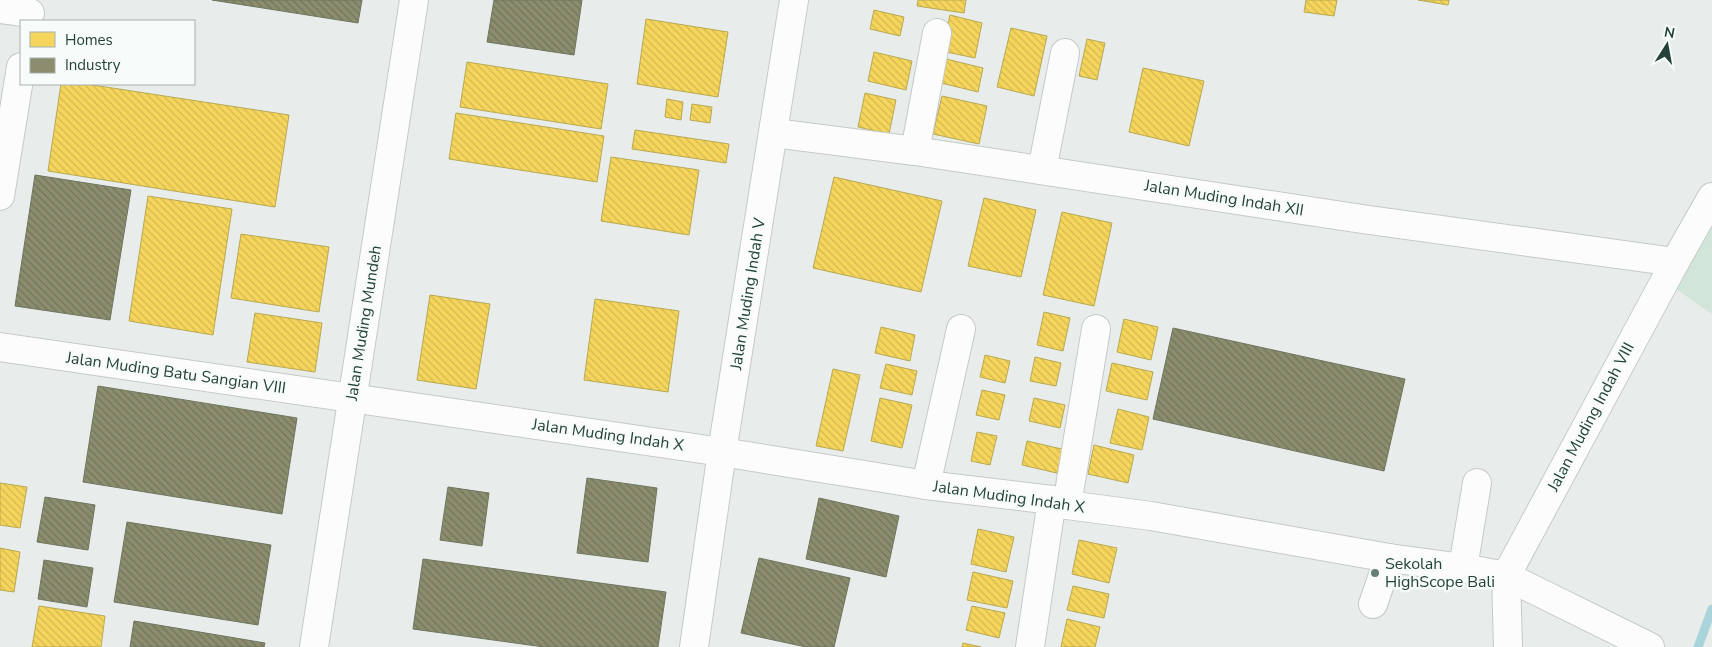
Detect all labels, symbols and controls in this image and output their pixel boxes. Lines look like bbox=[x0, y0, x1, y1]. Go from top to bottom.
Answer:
legend bbox=[20, 20, 195, 85]
north arrow bbox=[1642, 20, 1692, 70]
text: N bbox=[1662, 22, 1676, 43]
text: Homes bbox=[65, 30, 113, 50]
text: Industry bbox=[65, 55, 121, 75]
street label: Jalan Muding Indah XII bbox=[1142, 174, 1305, 221]
street label: Jalan Muding Indah V bbox=[725, 215, 771, 373]
street label: Jalan Muding Mundeh bbox=[341, 244, 387, 403]
street label: Jalan Muding Indah VIII bbox=[1542, 339, 1640, 496]
street label: Jalan Muding Batu Sangian VIII bbox=[64, 347, 287, 399]
street label: Jalan Muding Indah X bbox=[530, 413, 686, 457]
street label: Jalan Muding Indah X bbox=[931, 475, 1087, 519]
place label: Sekolah HighScope Bali bbox=[1385, 553, 1495, 593]
marker: Sekolah HighScope Bali bbox=[1369, 567, 1381, 579]

